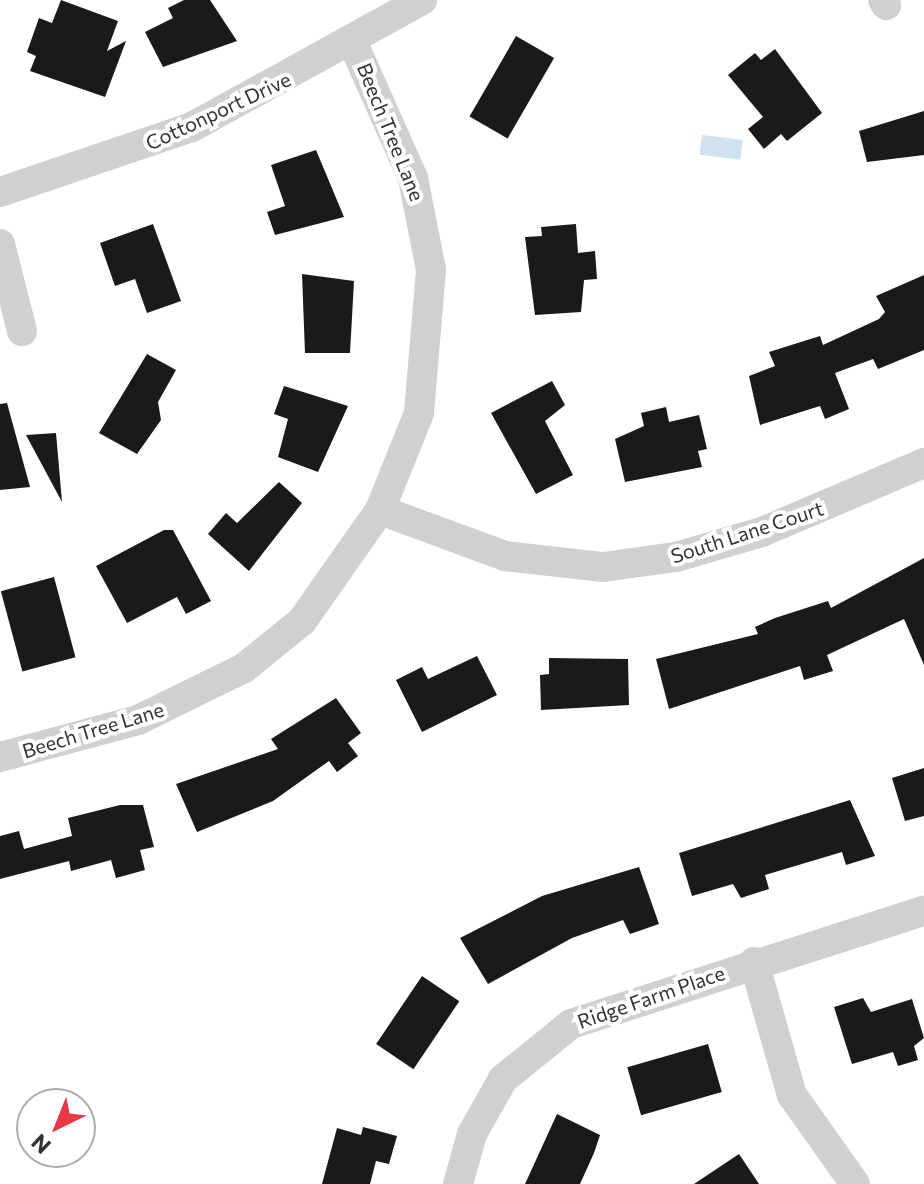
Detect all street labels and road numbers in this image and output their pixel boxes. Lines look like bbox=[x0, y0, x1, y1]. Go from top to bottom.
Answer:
street label: Beech Tree Lane bbox=[352, 59, 430, 205]
street label: Cottonport Drive bbox=[142, 67, 294, 155]
street label: South Lane Court bbox=[668, 496, 826, 568]
street label: Beech Tree Lane bbox=[19, 697, 167, 763]
street label: Ridge Farm Place bbox=[574, 961, 728, 1033]

